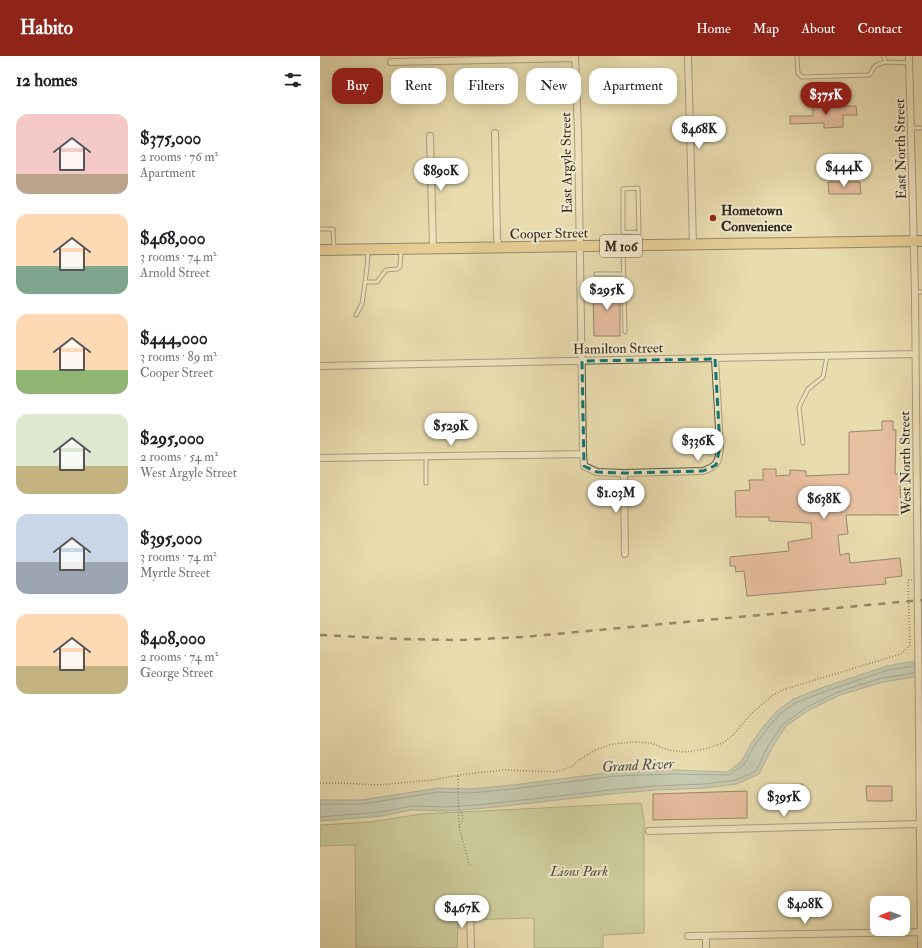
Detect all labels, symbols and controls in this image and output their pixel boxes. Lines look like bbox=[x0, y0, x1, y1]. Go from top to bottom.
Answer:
text: Habito bbox=[20, 16, 73, 40]
text: Home bbox=[696, 20, 731, 37]
text: Map bbox=[753, 20, 779, 37]
text: About bbox=[801, 20, 835, 37]
text: Contact bbox=[857, 20, 902, 37]
chip: Buy bbox=[332, 68, 383, 104]
chip: Rent bbox=[391, 68, 446, 104]
chip: Filters bbox=[454, 68, 518, 104]
chip: New bbox=[526, 68, 581, 104]
chip: Apartment bbox=[589, 68, 677, 104]
icon: filters bbox=[282, 69, 304, 91]
text: 12 homes bbox=[16, 70, 77, 91]
pin: $375K bbox=[798, 82, 854, 116]
text: $375K bbox=[809, 87, 843, 103]
street label: East North Street bbox=[891, 98, 910, 200]
street label: East Argyle Street bbox=[557, 112, 577, 214]
pin: $468K bbox=[671, 116, 727, 150]
text: $468K bbox=[681, 121, 717, 137]
text: $375,000 bbox=[140, 128, 201, 149]
icon: home bbox=[48, 130, 96, 178]
text: 2 rooms · 76 m² bbox=[140, 149, 218, 165]
pin: $444K bbox=[816, 154, 872, 188]
pin: $890K bbox=[413, 158, 469, 192]
text: $444K bbox=[825, 159, 863, 175]
text: $890K bbox=[423, 163, 459, 179]
text: Apartment bbox=[140, 165, 196, 181]
place label: Hometown Convenience bbox=[721, 202, 792, 235]
marker: Hometown Convenience bbox=[708, 213, 718, 223]
street label: Cooper Street bbox=[510, 224, 589, 244]
text: $468,000 bbox=[140, 228, 206, 249]
icon: home bbox=[48, 230, 96, 278]
road number: M 106 bbox=[600, 235, 642, 257]
text: 3 rooms · 74 m² bbox=[140, 249, 217, 265]
text: Arnold Street bbox=[140, 265, 210, 281]
pin: $295K bbox=[579, 277, 635, 311]
text: $295K bbox=[589, 282, 625, 298]
text: $444,000 bbox=[140, 328, 208, 349]
icon: home bbox=[48, 330, 96, 378]
street label: Hamilton Street bbox=[573, 339, 664, 358]
text: 3 rooms · 89 m² bbox=[140, 349, 217, 365]
text: Cooper Street bbox=[140, 365, 213, 381]
street label: West North Street bbox=[896, 410, 915, 516]
pin: $529K bbox=[423, 413, 479, 447]
text: $529K bbox=[433, 418, 469, 434]
text: $295,000 bbox=[140, 428, 204, 449]
pin: $336K bbox=[670, 428, 726, 462]
icon: home bbox=[48, 430, 96, 478]
text: $336K bbox=[682, 433, 714, 449]
text: 2 rooms · 54 m² bbox=[140, 449, 218, 465]
text: West Argyle Street bbox=[140, 465, 237, 481]
pin: $1.03M bbox=[583, 480, 649, 514]
text: $1.03M bbox=[597, 485, 635, 501]
pin: $638K bbox=[796, 486, 852, 520]
text: $638K bbox=[807, 491, 841, 507]
text: $395,000 bbox=[140, 528, 202, 549]
icon: home bbox=[48, 530, 96, 578]
text: 3 rooms · 74 m² bbox=[140, 549, 217, 565]
text: Myrtle Street bbox=[140, 565, 210, 581]
text: $408,000 bbox=[140, 628, 206, 649]
icon: home bbox=[48, 630, 96, 678]
text: 2 rooms · 74 m² bbox=[140, 649, 218, 665]
text: George Street bbox=[140, 665, 213, 681]
water label: Grand River bbox=[601, 754, 676, 777]
pin: $395K bbox=[756, 784, 812, 818]
text: $395K bbox=[767, 789, 801, 805]
park label: Lions Park bbox=[549, 863, 608, 880]
pin: $408K bbox=[777, 891, 833, 925]
pin: $467K bbox=[434, 895, 490, 929]
text: $408K bbox=[787, 896, 823, 912]
north arrow bbox=[870, 896, 910, 936]
map controls bbox=[870, 896, 910, 936]
text: $467K bbox=[444, 900, 480, 916]

